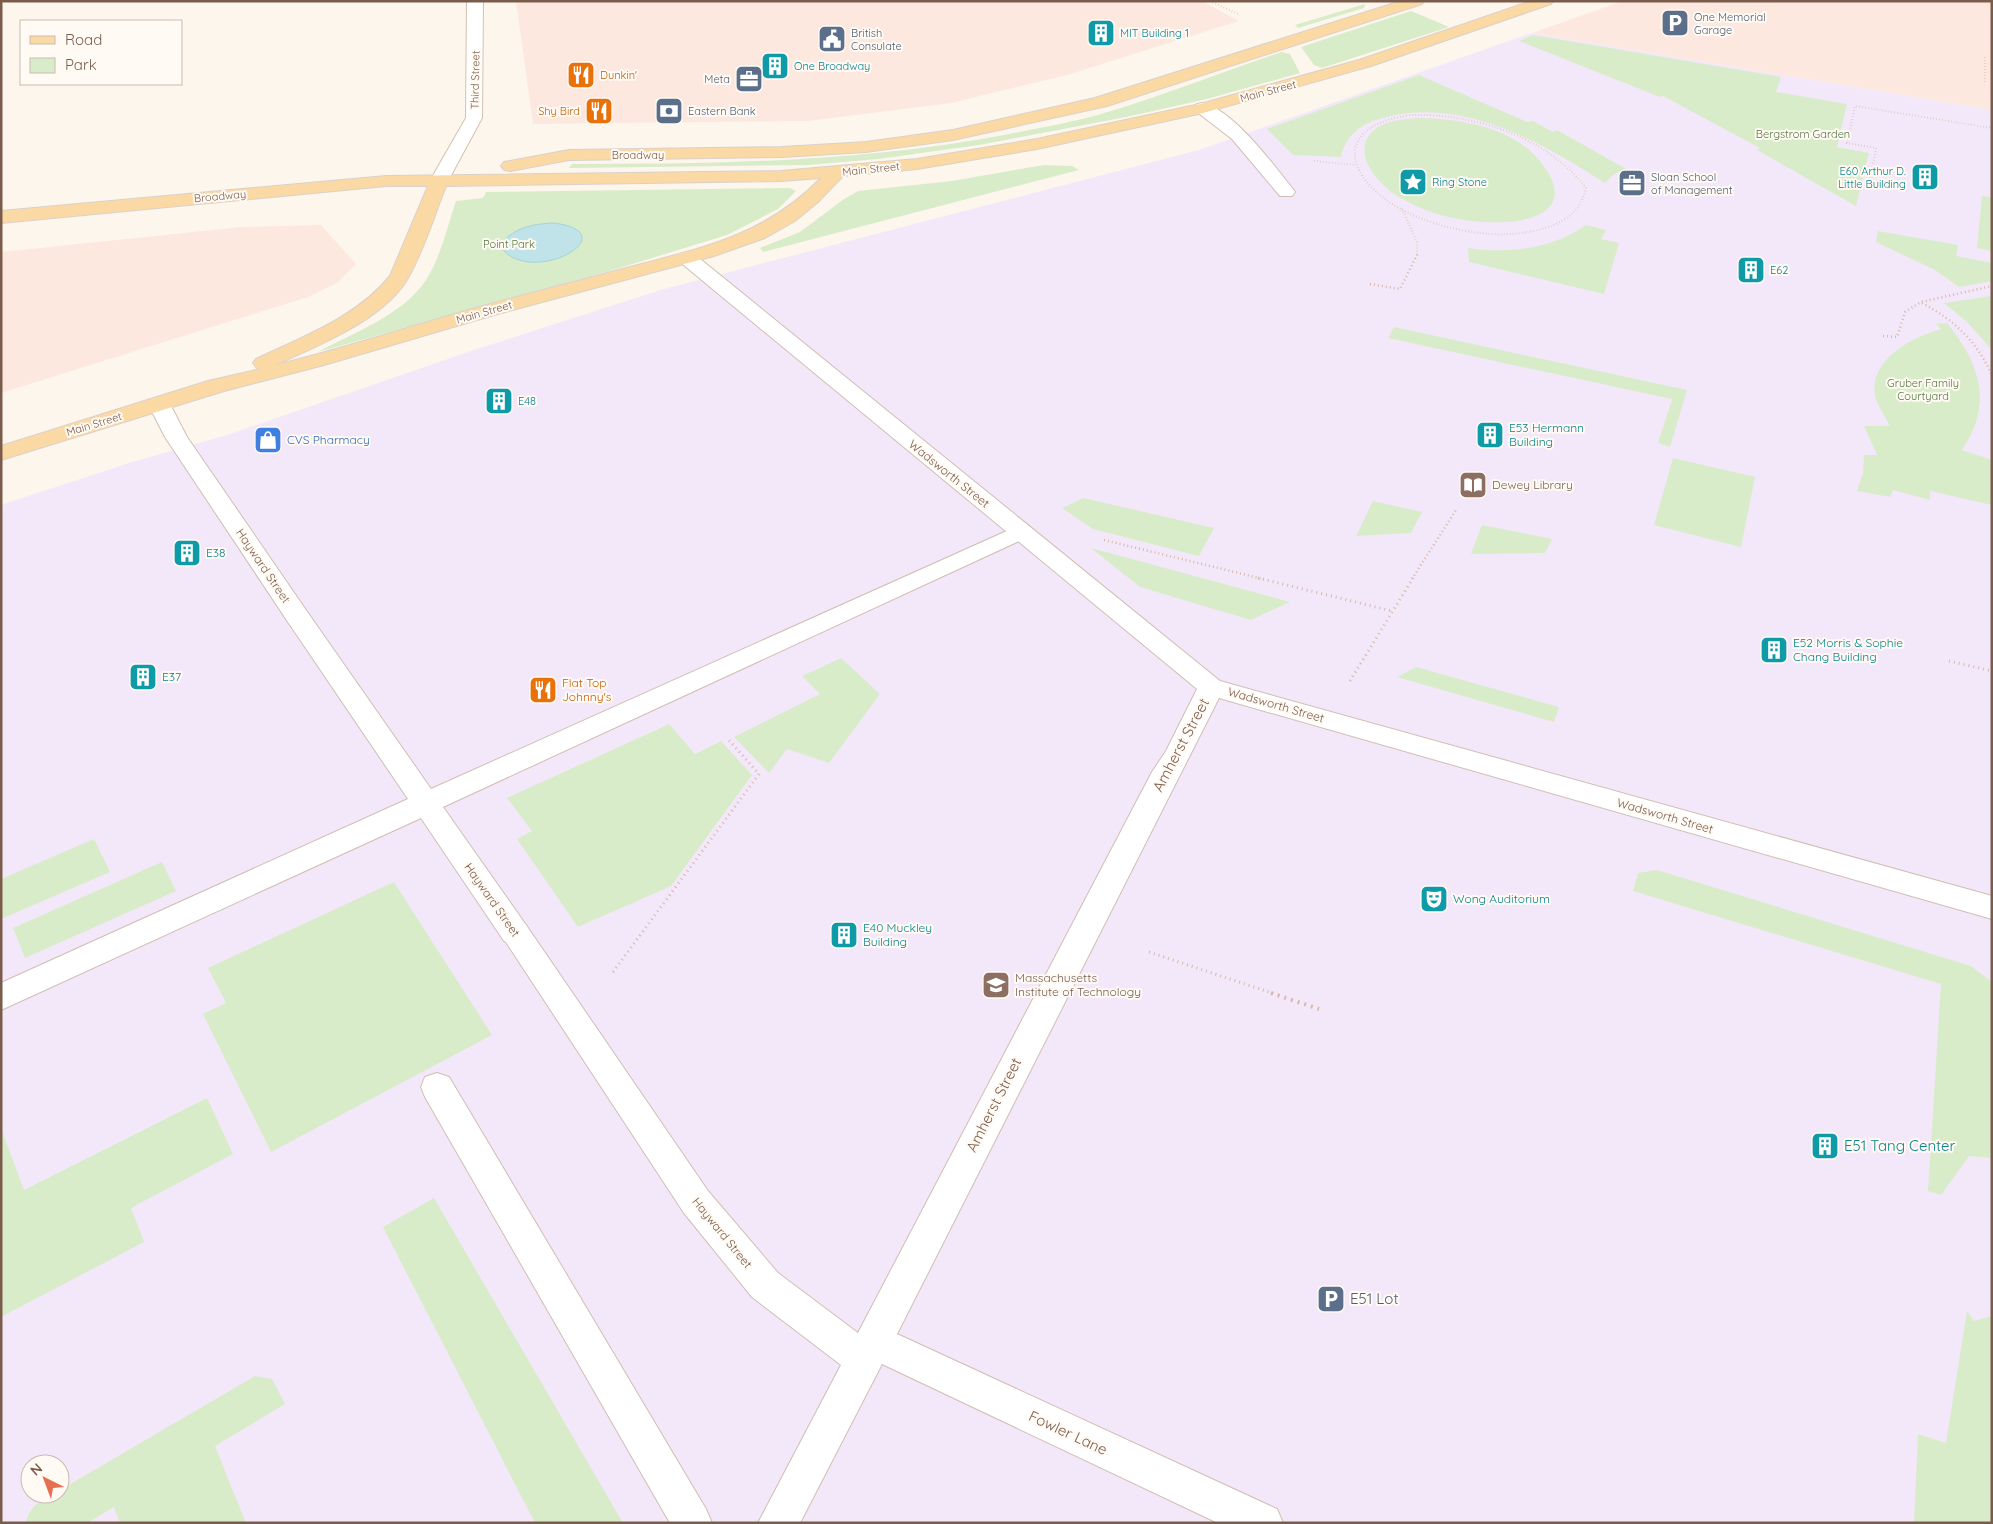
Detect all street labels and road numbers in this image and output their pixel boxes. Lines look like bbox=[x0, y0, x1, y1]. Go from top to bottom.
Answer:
street label: Third Street bbox=[467, 50, 483, 110]
street label: Main Street bbox=[1238, 77, 1298, 105]
street label: Broadway bbox=[612, 148, 664, 162]
street label: Main Street bbox=[842, 159, 901, 179]
street label: Broadway bbox=[193, 187, 247, 205]
street label: Main Street bbox=[454, 297, 514, 327]
street label: Main Street bbox=[64, 409, 124, 439]
street label: Wadsworth Street bbox=[906, 436, 993, 511]
street label: Hayward Street bbox=[233, 526, 294, 606]
street label: Wadsworth Street bbox=[1226, 684, 1326, 725]
street label: Amherst Street bbox=[1148, 695, 1213, 795]
street label: Wadsworth Street bbox=[1615, 795, 1715, 836]
street label: Hayward Street bbox=[461, 860, 523, 940]
street label: Amherst Street bbox=[962, 1054, 1025, 1155]
street label: Hayward Street bbox=[689, 1194, 756, 1271]
street label: Fowler Lane bbox=[1026, 1406, 1111, 1459]

